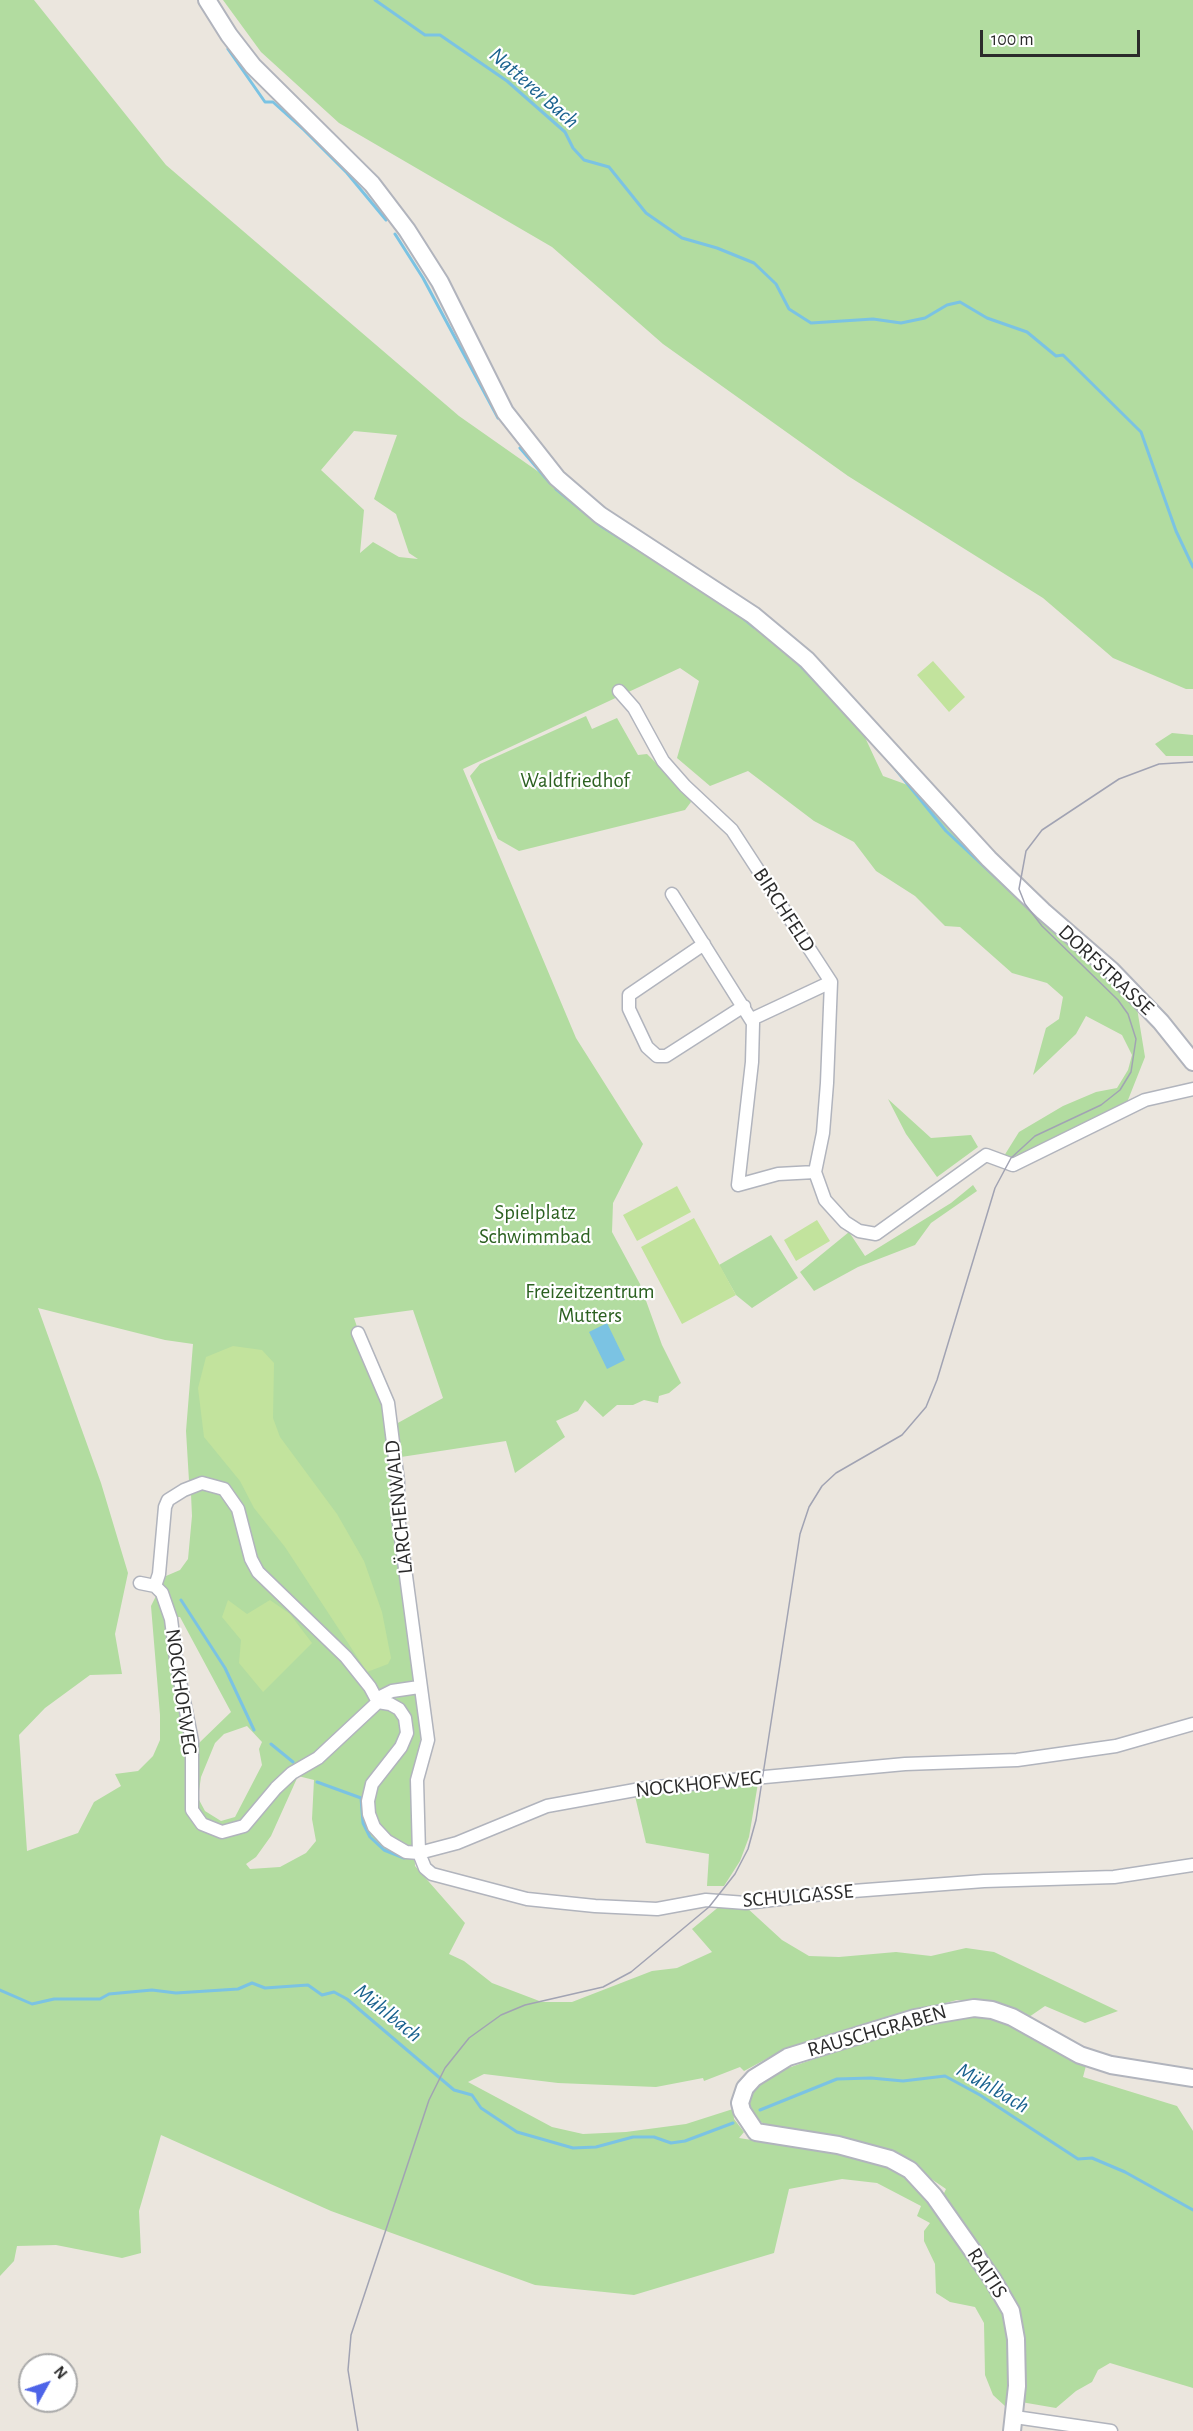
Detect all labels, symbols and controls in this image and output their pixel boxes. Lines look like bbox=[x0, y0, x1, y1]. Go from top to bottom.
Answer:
scale bar bbox=[983, 18, 1144, 56]
text: 100 m bbox=[991, 31, 1034, 49]
water label: Natterer Bach bbox=[484, 42, 584, 134]
park label: Waldfriedhof bbox=[520, 768, 630, 794]
street label: BIRCHFELD bbox=[748, 863, 820, 957]
street label: DORFSTRASSE bbox=[1053, 919, 1159, 1021]
park label: Spielplatz Schwimmbad bbox=[479, 1200, 591, 1250]
park label: Freizeitzentrum Mutters bbox=[525, 1279, 655, 1329]
street label: LÄRCHENWALD bbox=[379, 1439, 419, 1575]
street label: NOCKHOFWEG bbox=[160, 1627, 202, 1757]
street label: NOCKHOFWEG bbox=[634, 1765, 764, 1803]
street label: SCHULGASSE bbox=[742, 1879, 854, 1913]
water label: Mühlbach bbox=[349, 1978, 427, 2048]
street label: RAUSCHGRABEN bbox=[805, 1999, 949, 2063]
water label: Mühlbach bbox=[952, 2057, 1034, 2119]
street label: RAITIS bbox=[961, 2243, 1013, 2303]
north arrow bbox=[18, 2353, 78, 2413]
text: N bbox=[51, 2363, 70, 2382]

